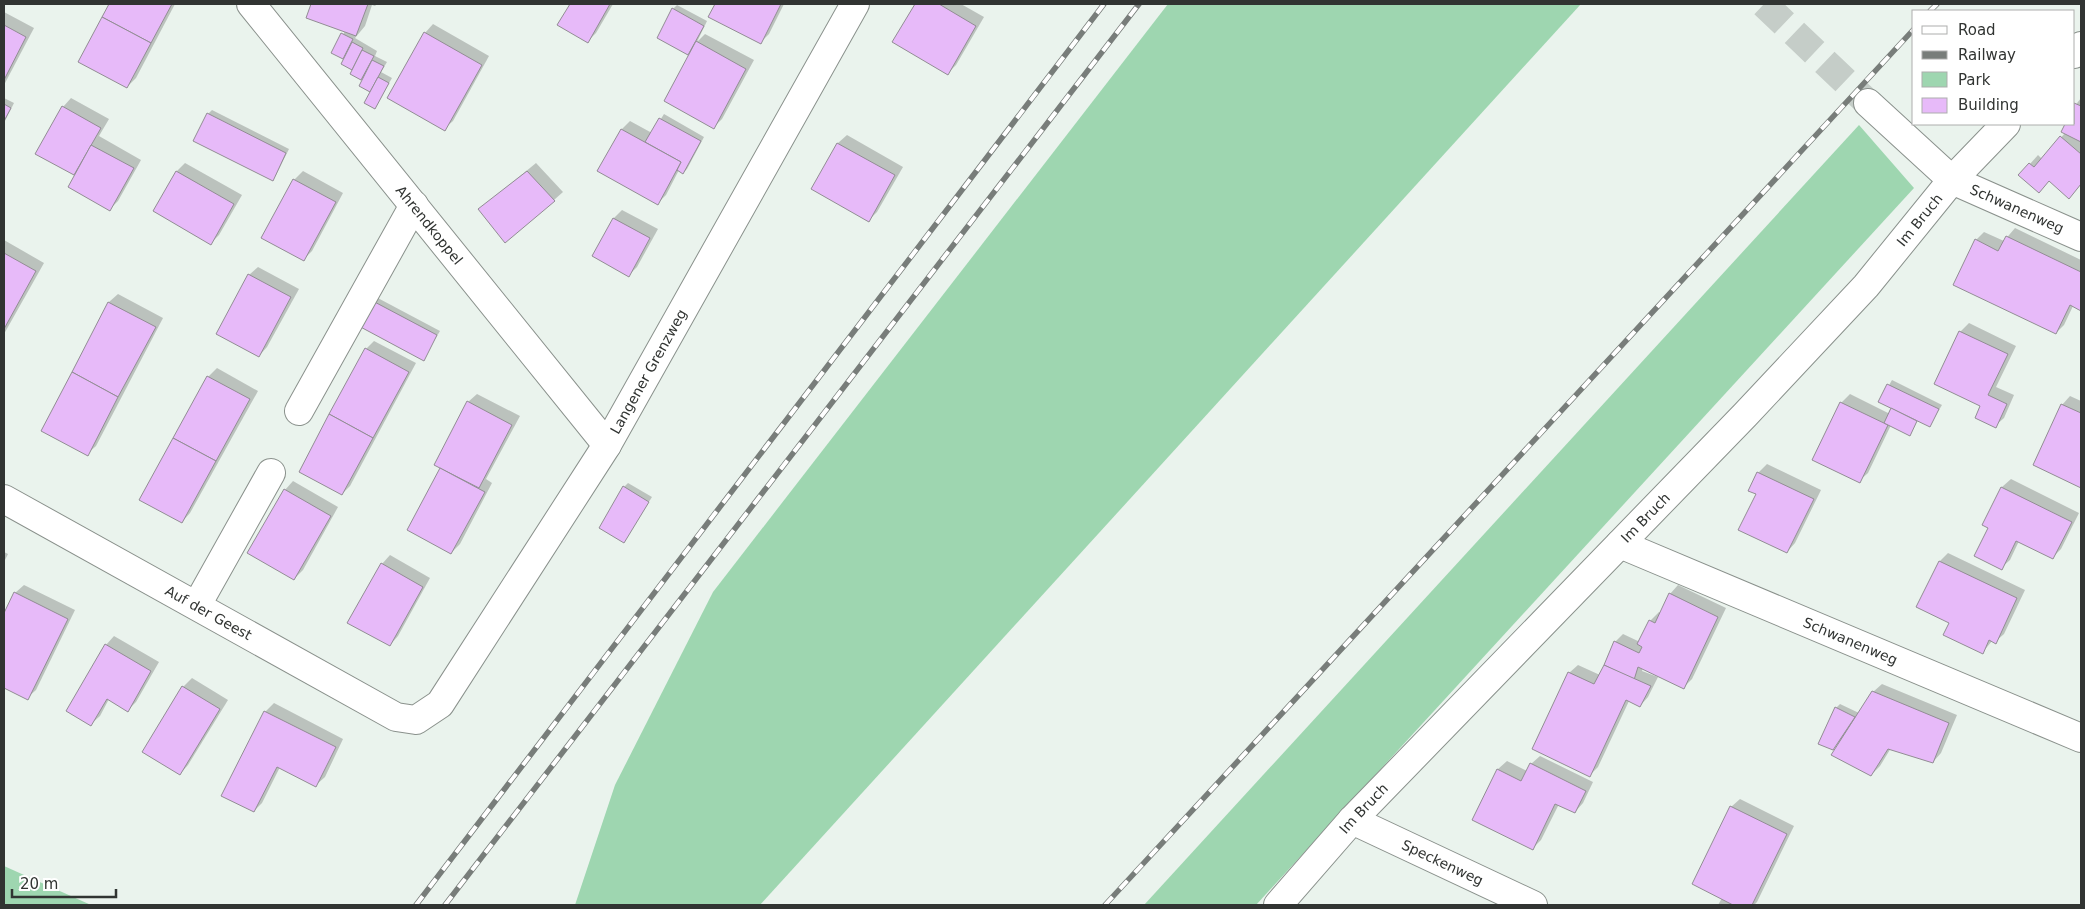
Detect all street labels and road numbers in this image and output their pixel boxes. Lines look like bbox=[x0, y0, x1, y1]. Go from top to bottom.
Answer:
street label: Schwanenweg bbox=[1968, 181, 2066, 236]
street label: Ahrendkoppel bbox=[393, 182, 466, 268]
street label: Im Bruch bbox=[1894, 190, 1946, 249]
street label: Langener Grenzweg bbox=[607, 306, 690, 437]
street label: Im Bruch bbox=[1618, 489, 1673, 546]
street label: Auf der Geest bbox=[162, 582, 255, 643]
street label: Schwanenweg bbox=[1801, 614, 1900, 668]
street label: Im Bruch bbox=[1336, 780, 1391, 837]
street label: Speckenweg bbox=[1399, 837, 1486, 888]

